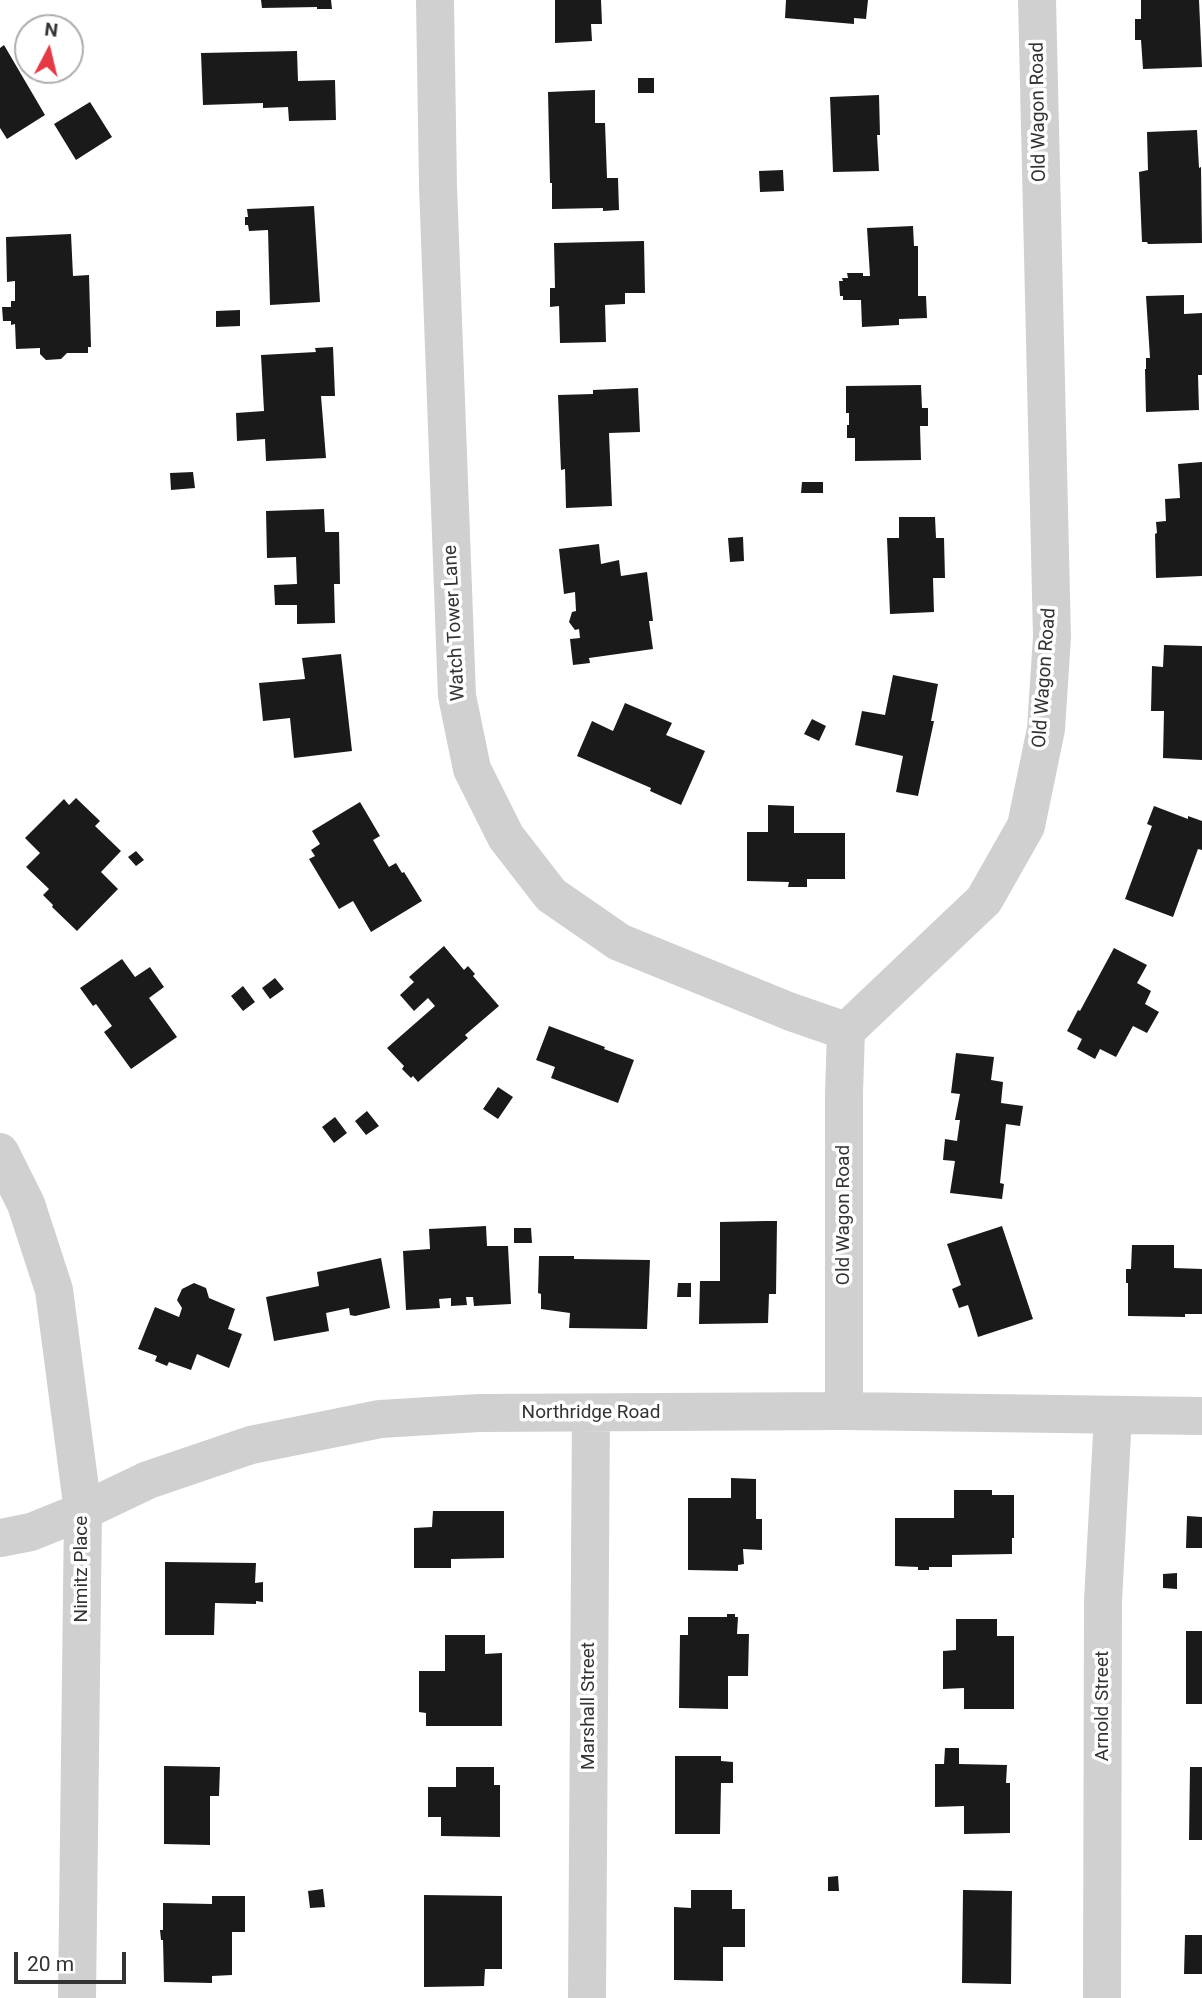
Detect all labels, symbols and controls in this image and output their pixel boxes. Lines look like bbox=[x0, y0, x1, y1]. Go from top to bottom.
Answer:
north arrow bbox=[14, 14, 84, 84]
text: N bbox=[43, 17, 59, 42]
street label: Old Wagon Road bbox=[1026, 42, 1052, 182]
street label: Watch Tower Lane bbox=[440, 544, 470, 702]
street label: Old Wagon Road bbox=[1029, 607, 1061, 749]
street label: Old Wagon Road bbox=[833, 1145, 855, 1285]
street label: Northridge Road bbox=[522, 1402, 660, 1424]
street label: Nimitz Place bbox=[71, 1516, 93, 1622]
street label: Marshall Street bbox=[578, 1642, 600, 1770]
street label: Arnold Street bbox=[1092, 1651, 1114, 1761]
scale bar bbox=[18, 1938, 130, 1982]
text: 20 m bbox=[27, 1952, 74, 1976]

